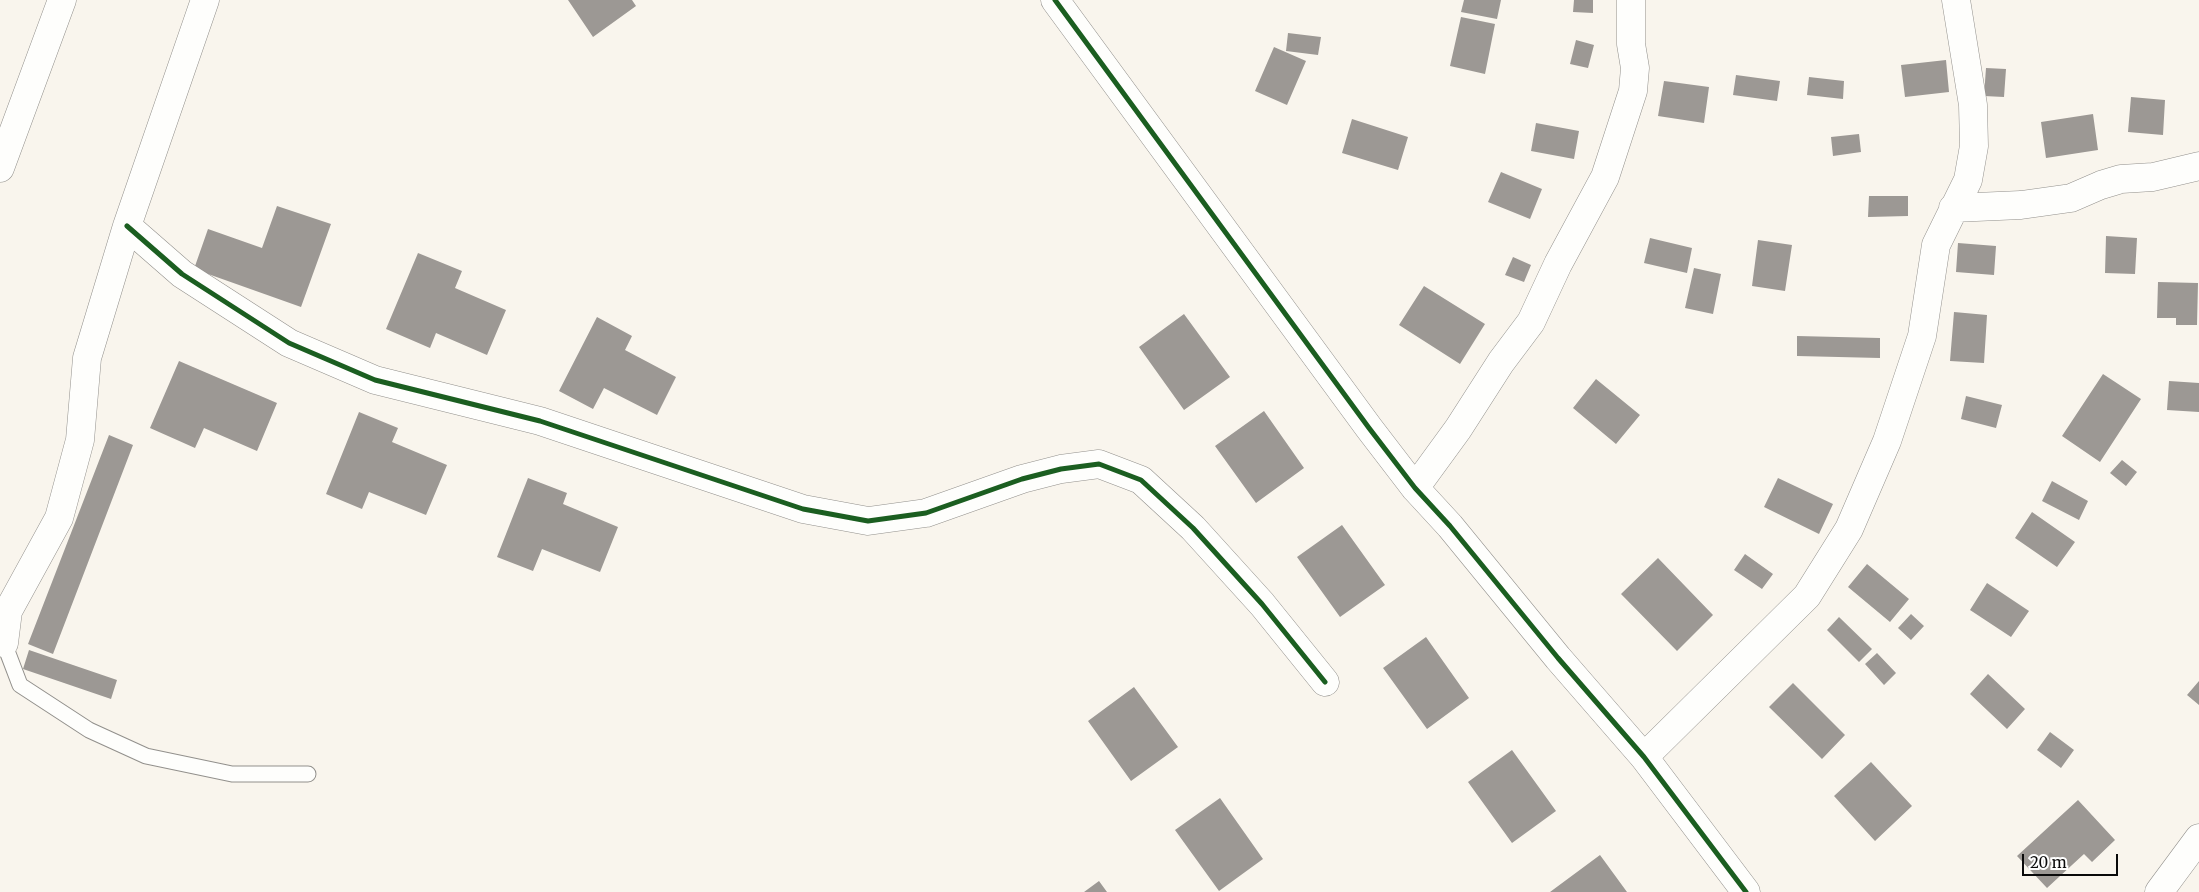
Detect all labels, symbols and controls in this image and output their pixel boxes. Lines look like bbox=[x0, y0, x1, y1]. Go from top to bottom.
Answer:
scale bar bbox=[2024, 844, 2120, 876]
text: 20 m bbox=[2030, 853, 2067, 872]

